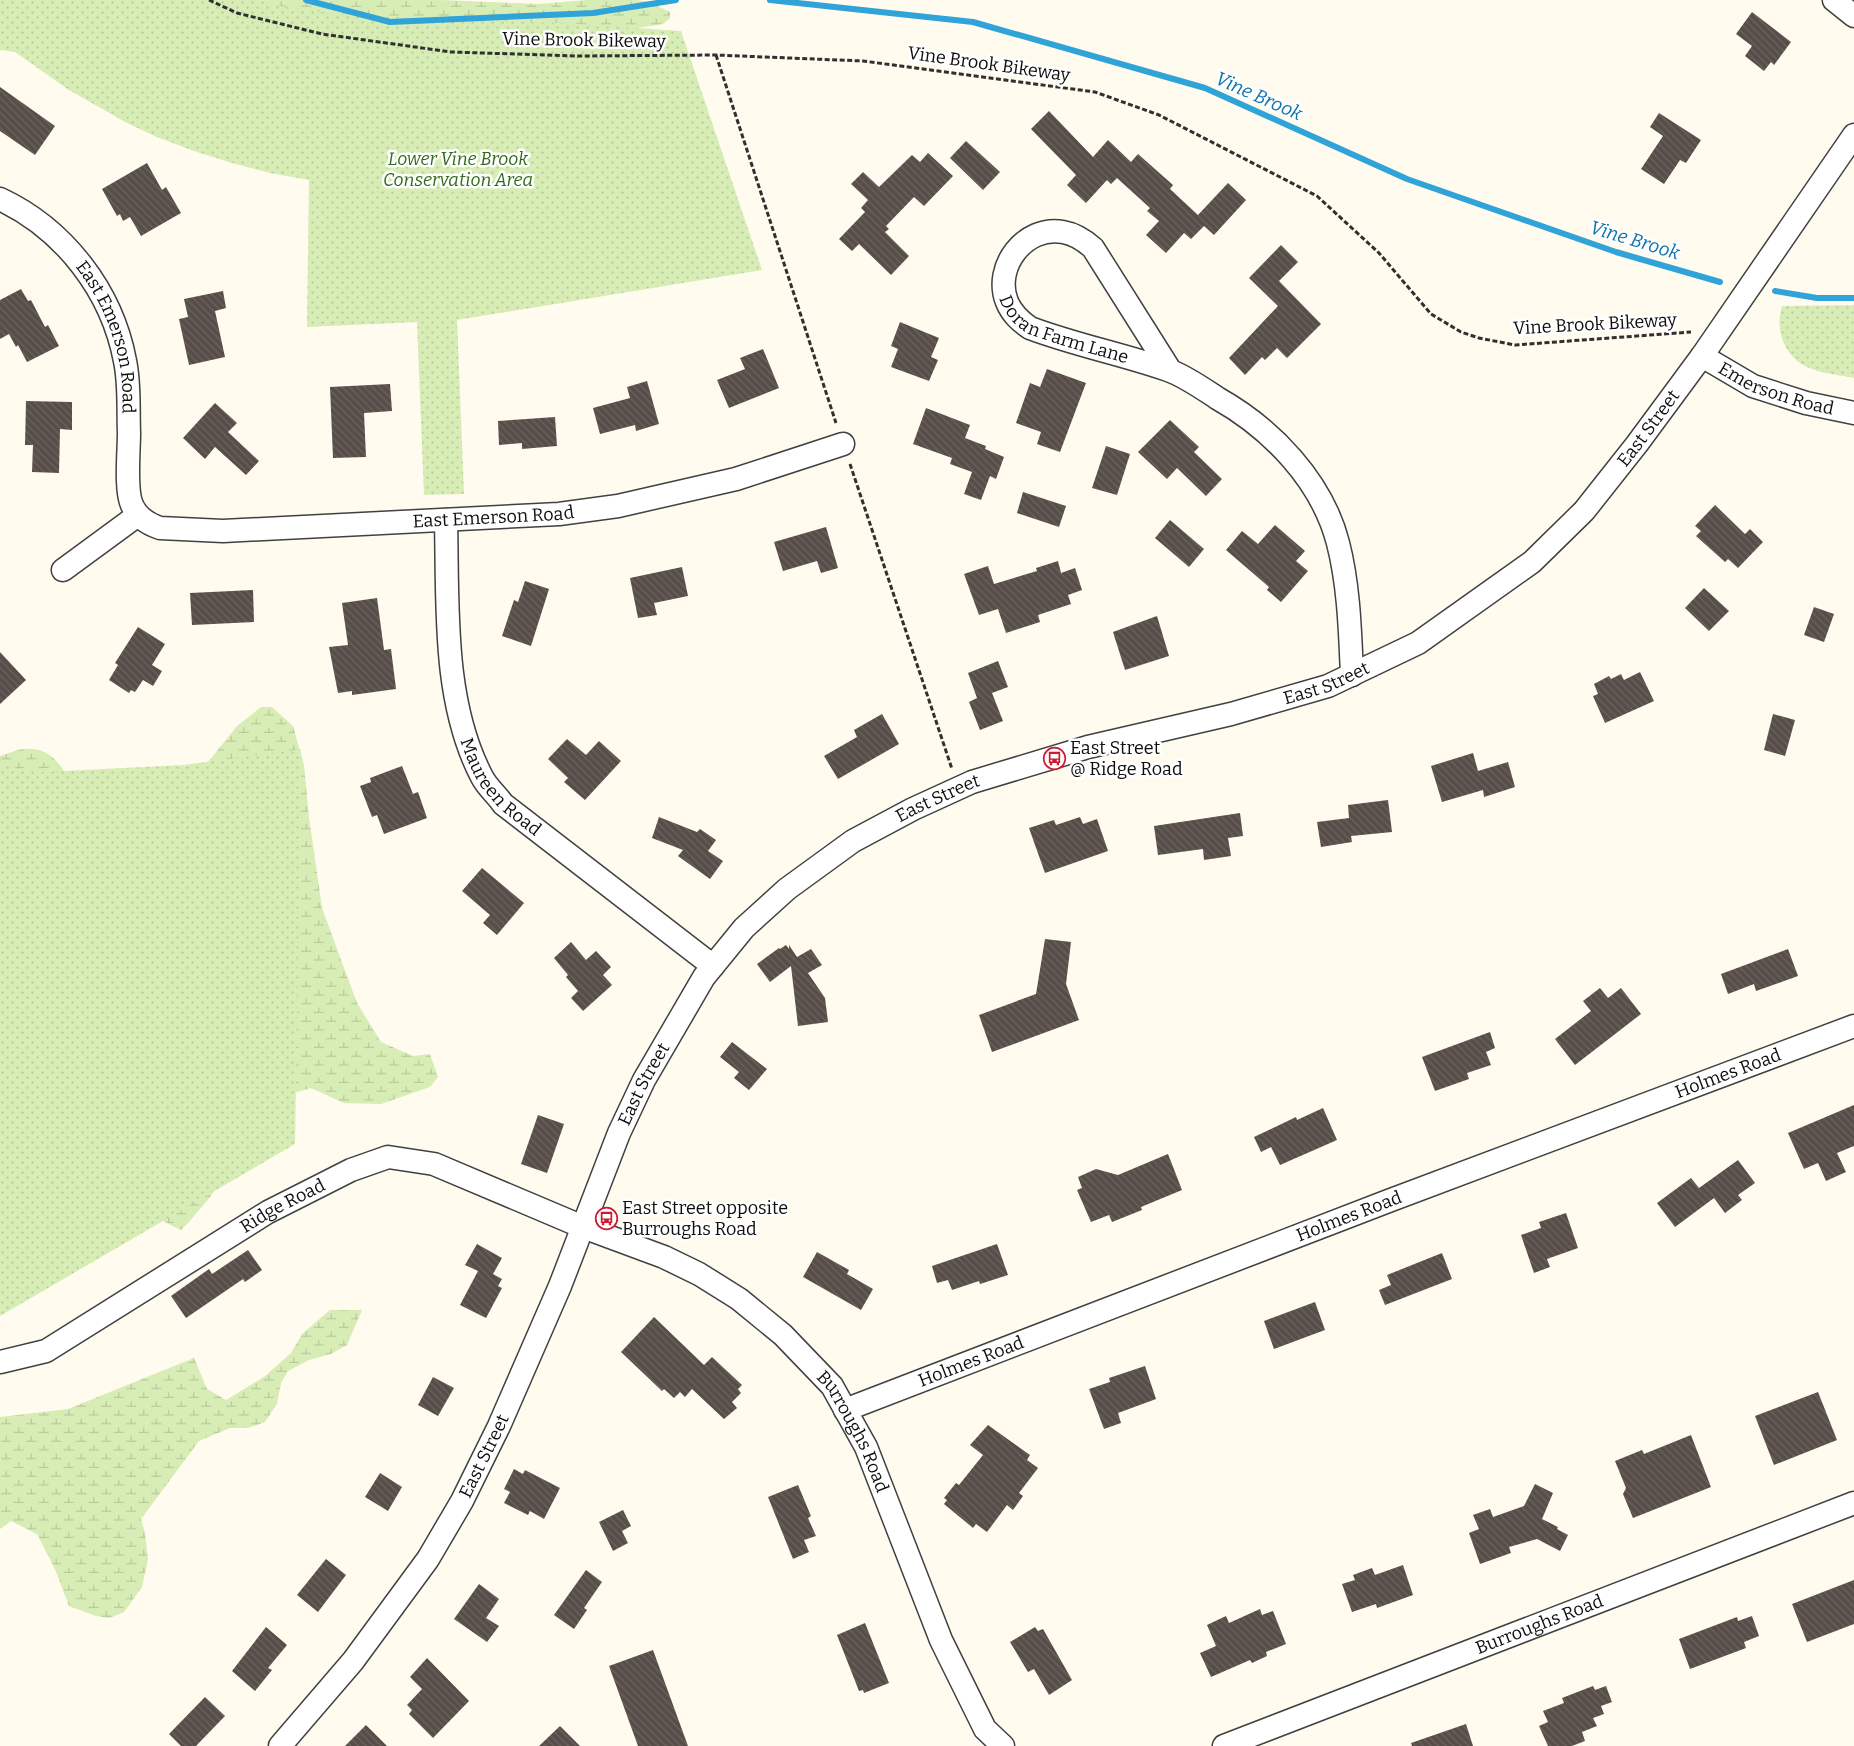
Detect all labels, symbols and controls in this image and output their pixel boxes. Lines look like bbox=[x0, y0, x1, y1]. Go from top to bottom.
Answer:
street label: Vine Brook Bikeway bbox=[502, 28, 667, 52]
street label: Vine Brook Bikeway bbox=[906, 42, 1072, 86]
water label: Vine Brook bbox=[1212, 67, 1307, 126]
park label: Lower Vine Brook Conservation Area bbox=[383, 148, 533, 191]
water label: Vine Brook bbox=[1587, 215, 1683, 265]
street label: East Emerson Road bbox=[71, 256, 140, 414]
street label: Doran Farm Lane bbox=[994, 292, 1131, 368]
street label: Vine Brook Bikeway bbox=[1513, 309, 1678, 339]
street label: Emerson Road bbox=[1714, 357, 1836, 420]
street label: East Street bbox=[1612, 385, 1685, 471]
street label: East Emerson Road bbox=[412, 501, 576, 532]
street label: East Street bbox=[1281, 657, 1373, 709]
street label: Maureen Road bbox=[455, 735, 546, 841]
place label: East Street @ Ridge Road bbox=[1070, 737, 1183, 780]
bus stop icon: East Street @ Ridge Road bbox=[1042, 746, 1066, 770]
street label: East Street bbox=[892, 769, 983, 827]
street label: East Street bbox=[613, 1038, 675, 1129]
street label: Holmes Road bbox=[1672, 1043, 1784, 1103]
street label: Ridge Road bbox=[236, 1174, 329, 1238]
street label: Holmes Road bbox=[1293, 1186, 1405, 1246]
place label: East Street opposite Burroughs Road bbox=[622, 1197, 788, 1240]
bus stop icon: East Street opposite Burroughs Road bbox=[594, 1206, 618, 1230]
street label: Holmes Road bbox=[915, 1331, 1027, 1392]
street label: Burroughs Road bbox=[812, 1366, 894, 1496]
street label: East Street bbox=[454, 1410, 514, 1501]
street label: Burroughs Road bbox=[1472, 1590, 1607, 1659]

